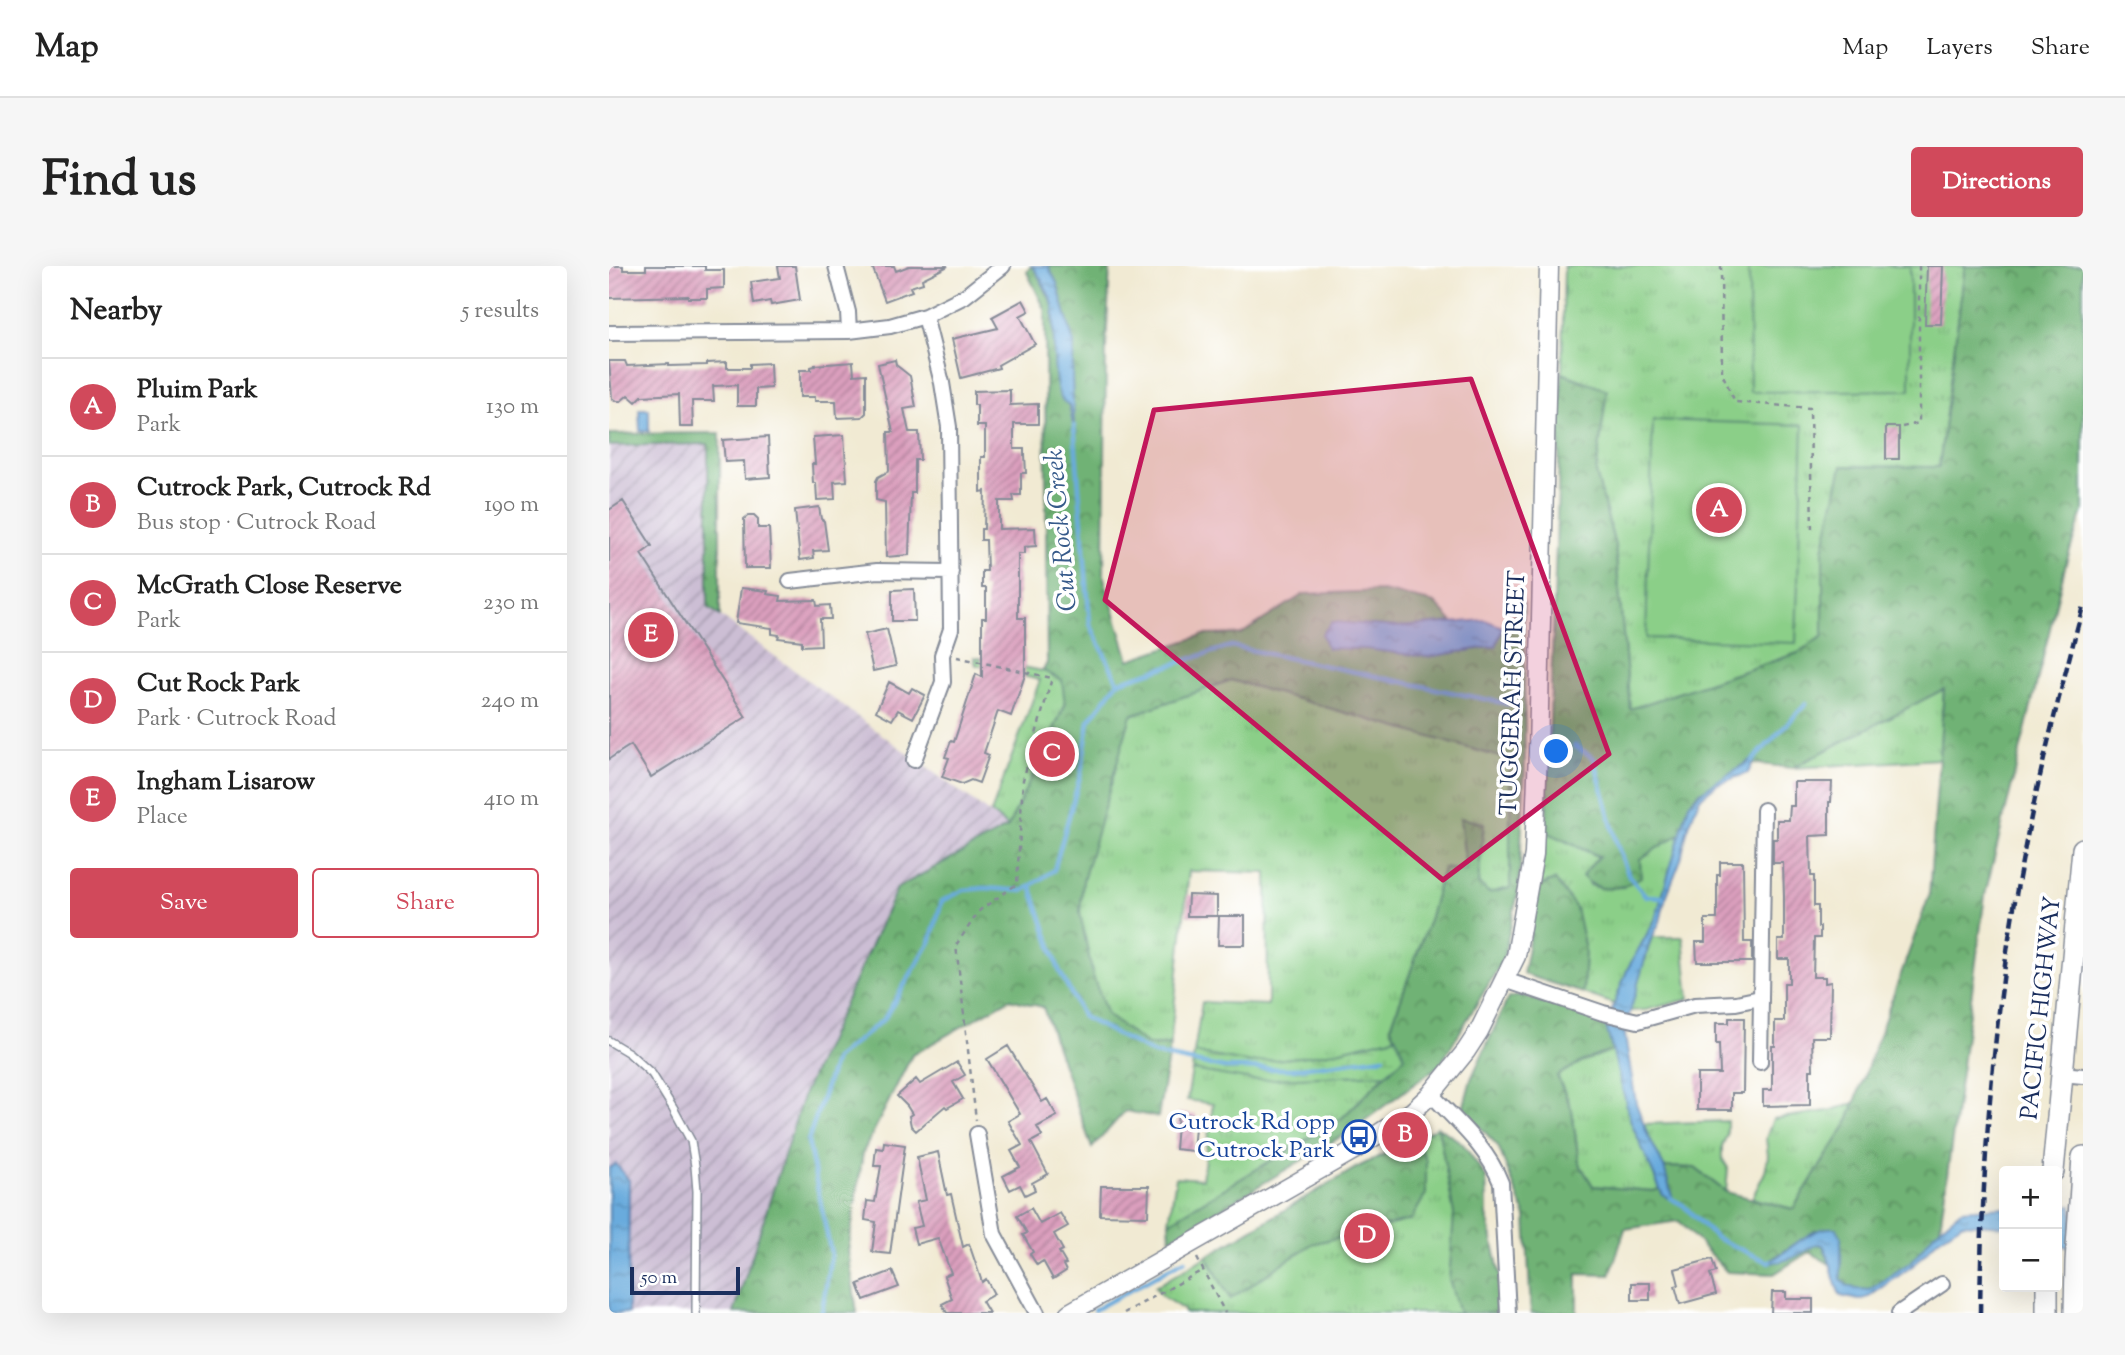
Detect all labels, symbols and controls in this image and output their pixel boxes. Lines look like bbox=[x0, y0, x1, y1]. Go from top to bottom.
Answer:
text: Map bbox=[35, 24, 99, 72]
text: Map bbox=[1842, 31, 1888, 65]
text: Layers bbox=[1926, 31, 1993, 65]
text: Share bbox=[2031, 31, 2090, 65]
text: Find us bbox=[42, 147, 196, 217]
button: Directions bbox=[1911, 147, 2083, 217]
text: Nearby bbox=[70, 290, 162, 333]
text: 5 results bbox=[462, 295, 539, 328]
text: Pluim Park bbox=[137, 372, 258, 409]
text: A bbox=[84, 391, 102, 424]
text: 130 m bbox=[486, 391, 539, 424]
text: Park bbox=[137, 409, 181, 442]
water label: Cut Rock Creek bbox=[1036, 447, 1088, 613]
text: Cutrock Park, Cutrock Rd bbox=[137, 470, 431, 507]
pin: A bbox=[1696, 484, 1742, 536]
text: B bbox=[86, 489, 100, 522]
text: 190 m bbox=[484, 489, 539, 522]
text: Bus stop · Cutrock Road bbox=[137, 507, 376, 540]
text: McGrath Close Reserve bbox=[137, 568, 402, 605]
street label: TUGGERAH STREET bbox=[1493, 570, 1535, 816]
text: C bbox=[84, 587, 102, 620]
text: 230 m bbox=[483, 587, 539, 620]
text: Park bbox=[137, 605, 181, 638]
pin: E bbox=[628, 609, 674, 661]
text: Cut Rock Park bbox=[137, 666, 300, 703]
text: D bbox=[84, 685, 102, 718]
text: 240 m bbox=[481, 685, 539, 718]
text: Park · Cutrock Road bbox=[137, 703, 337, 736]
pin: C bbox=[1029, 728, 1075, 780]
your location bbox=[1539, 734, 1573, 768]
text: Ingham Lisarow bbox=[137, 764, 315, 801]
text: E bbox=[86, 783, 100, 816]
text: 410 m bbox=[484, 783, 539, 816]
text: Place bbox=[137, 801, 188, 834]
button: Save bbox=[70, 868, 298, 938]
button: Share bbox=[312, 868, 539, 938]
street label: PACIFIC HIGHWAY bbox=[2013, 895, 2071, 1121]
place label: Cutrock Rd opp Cutrock Park bbox=[1168, 1106, 1335, 1168]
pin: B bbox=[1382, 1109, 1428, 1161]
bus stop icon: Cutrock Rd opp Cutrock Park bbox=[1340, 1118, 1378, 1156]
map controls bbox=[1999, 1166, 2062, 1292]
button: + bbox=[1999, 1166, 2062, 1229]
pin: D bbox=[1344, 1210, 1390, 1262]
button: − bbox=[1999, 1229, 2062, 1292]
scale bar bbox=[630, 1264, 740, 1296]
text: 50 m bbox=[641, 1265, 677, 1292]

